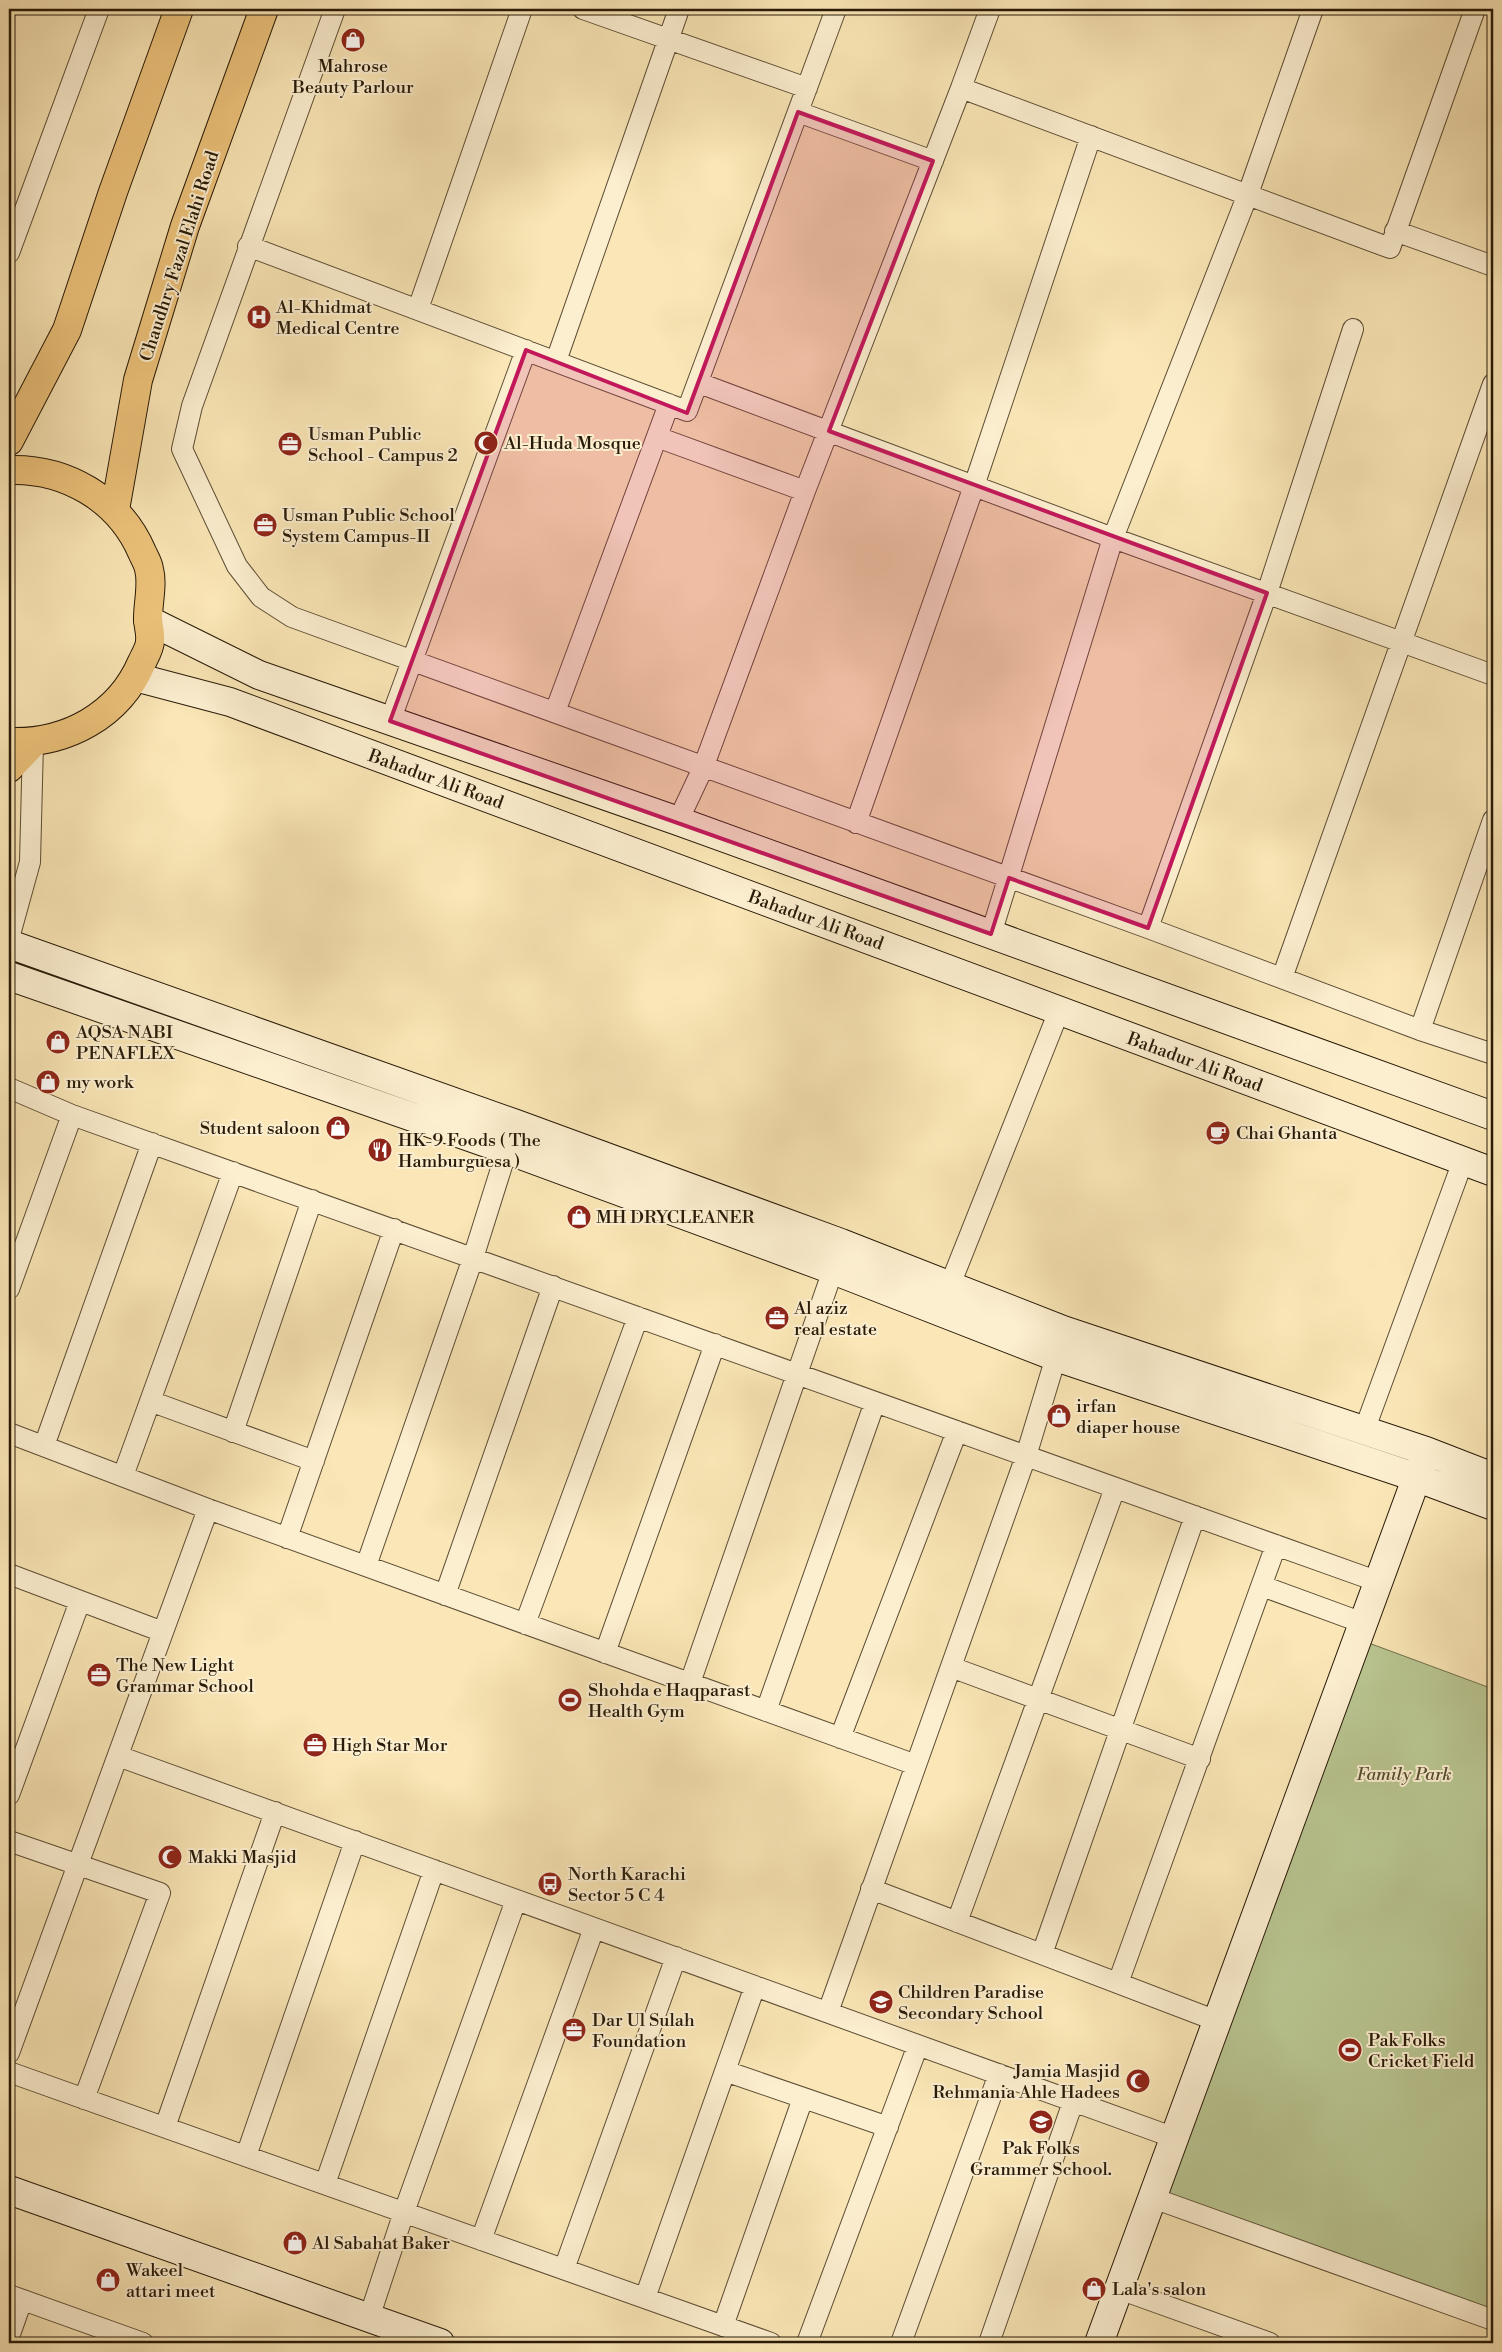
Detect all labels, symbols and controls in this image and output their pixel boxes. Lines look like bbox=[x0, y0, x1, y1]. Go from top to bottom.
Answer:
shop icon: Mahrose Beauty Parlour bbox=[340, 27, 366, 53]
place label: Mahrose Beauty Parlour bbox=[291, 55, 414, 99]
street label: Chaudhry Fazal Elahi Road bbox=[135, 147, 225, 364]
place label: Al-Khidmat Medical Centre bbox=[275, 296, 400, 340]
hospital icon: Al-Khidmat Medical Centre bbox=[246, 304, 272, 330]
place label: Usman Public School - Campus 2 bbox=[308, 423, 458, 467]
mosque icon: Al-Huda Mosque bbox=[473, 430, 499, 456]
office icon: Usman Public School - Campus 2 bbox=[277, 431, 303, 457]
place label: Al-Huda Mosque bbox=[503, 432, 641, 455]
place label: Usman Public School System Campus-II bbox=[282, 504, 456, 548]
office icon: Usman Public School System Campus-II bbox=[252, 512, 278, 538]
street label: Bahadur Ali Road bbox=[364, 744, 508, 815]
street label: Bahadur Ali Road bbox=[744, 885, 888, 956]
place label: AQSA NABI PENAFLEX bbox=[75, 1021, 176, 1065]
street label: Bahadur Ali Road bbox=[1123, 1027, 1267, 1098]
shop icon: AQSA NABI PENAFLEX bbox=[45, 1029, 71, 1055]
shop icon: my work bbox=[35, 1069, 61, 1095]
place label: my work bbox=[66, 1071, 135, 1094]
shop icon: Student saloon bbox=[325, 1115, 351, 1141]
place label: Student saloon bbox=[200, 1117, 320, 1140]
cafe icon: Chai Ghanta bbox=[1205, 1120, 1231, 1146]
place label: Chai Ghanta bbox=[1236, 1122, 1338, 1145]
place label: HK-9 Foods ( The Hamburguesa ) bbox=[398, 1129, 541, 1173]
restaurant icon: HK-9 Foods ( The Hamburguesa ) bbox=[367, 1137, 393, 1163]
shop icon: MH DRYCLEANER bbox=[566, 1204, 592, 1230]
place label: MH DRYCLEANER bbox=[596, 1206, 755, 1229]
place label: Al aziz real estate bbox=[793, 1297, 877, 1341]
office icon: Al aziz real estate bbox=[764, 1305, 790, 1331]
place label: irfan diaper house bbox=[1076, 1395, 1180, 1439]
shop icon: irfan diaper house bbox=[1046, 1403, 1072, 1429]
place label: The New Light Grammar School bbox=[116, 1654, 254, 1698]
office icon: The New Light Grammar School bbox=[86, 1662, 112, 1688]
place label: Shohda e Haqparast Health Gym bbox=[588, 1679, 751, 1723]
sports icon: Shohda e Haqparast Health Gym bbox=[557, 1687, 583, 1713]
office icon: High Star Mor bbox=[302, 1732, 328, 1758]
place label: High Star Mor bbox=[332, 1734, 448, 1757]
park label: Family Park bbox=[1356, 1763, 1452, 1786]
mosque icon: Makki Masjid bbox=[157, 1844, 183, 1870]
place label: Makki Masjid bbox=[188, 1846, 297, 1869]
place label: North Karachi Sector 5 C 4 bbox=[568, 1863, 686, 1907]
bus stop icon: North Karachi Sector 5 C 4 bbox=[537, 1871, 563, 1897]
place label: Children Paradise Secondary School bbox=[898, 1981, 1044, 2025]
school or university icon: Children Paradise Secondary School bbox=[868, 1989, 894, 2015]
place label: Dar Ul Sulah Foundation bbox=[592, 2009, 695, 2053]
office icon: Dar Ul Sulah Foundation bbox=[561, 2017, 587, 2043]
place label: Pak Folks Cricket Field bbox=[1368, 2029, 1475, 2073]
sports icon: Pak Folks Cricket Field bbox=[1337, 2037, 1363, 2063]
place label: Jamia Masjid Rehmania Ahle Hadees bbox=[933, 2060, 1121, 2104]
mosque icon: Jamia Masjid Rehmania Ahle Hadees bbox=[1125, 2068, 1151, 2094]
school or university icon: Pak Folks Grammer School. bbox=[1028, 2109, 1054, 2135]
place label: Pak Folks Grammer School. bbox=[970, 2137, 1112, 2181]
shop icon: Al Sabahat Baker bbox=[282, 2230, 308, 2256]
place label: Al Sabahat Baker bbox=[311, 2232, 450, 2255]
place label: Wakeel attari meet bbox=[125, 2259, 216, 2303]
shop icon: Wakeel attari meet bbox=[95, 2267, 121, 2293]
shop icon: Lala's salon bbox=[1081, 2276, 1107, 2302]
place label: Lala's salon bbox=[1112, 2278, 1207, 2301]

